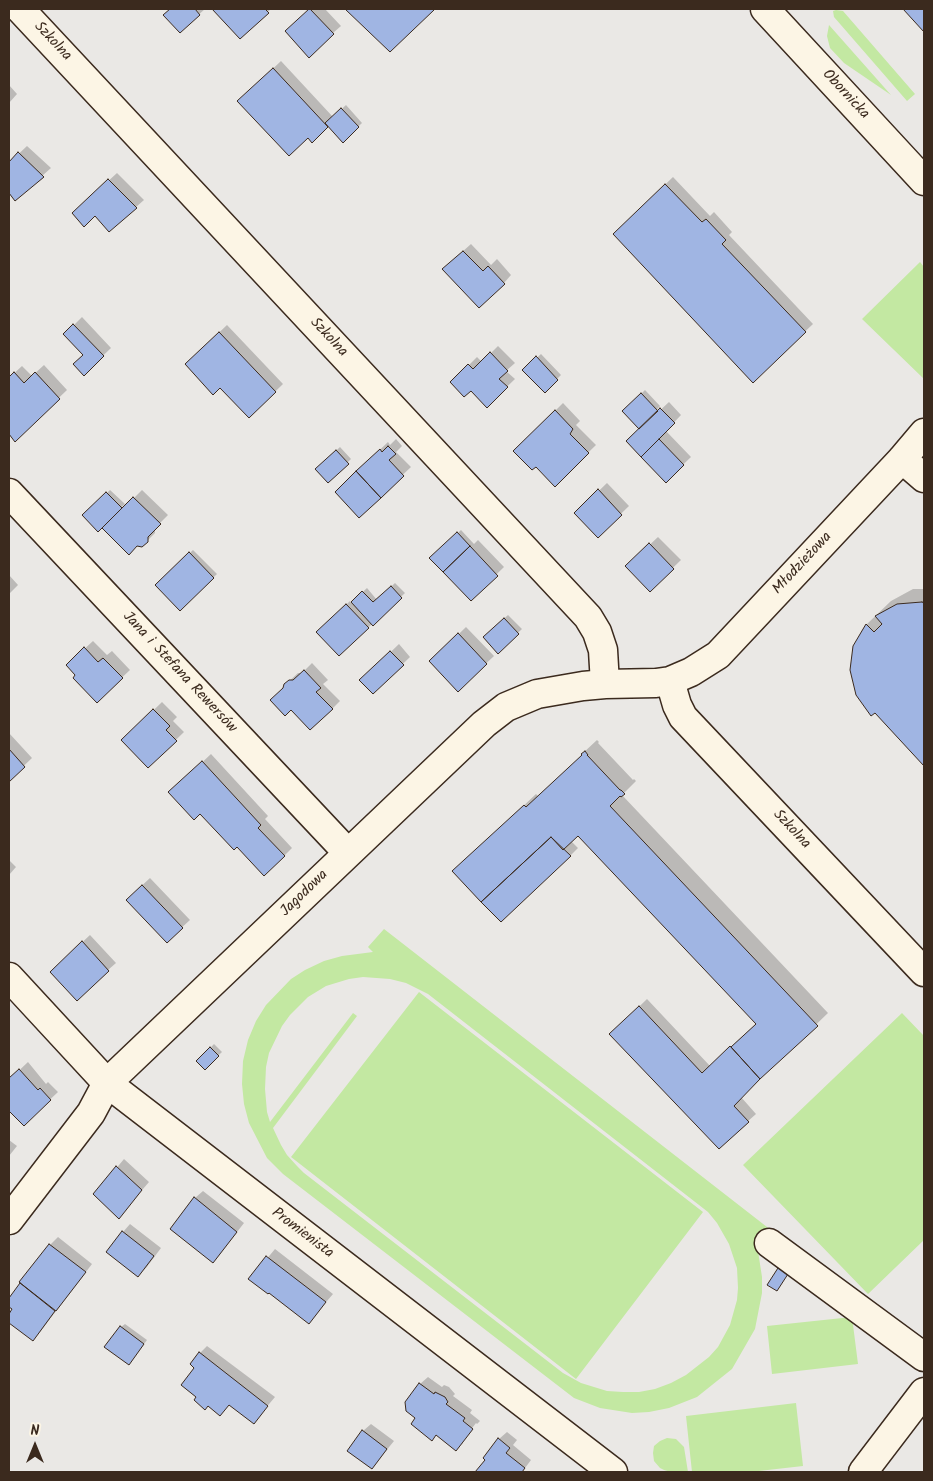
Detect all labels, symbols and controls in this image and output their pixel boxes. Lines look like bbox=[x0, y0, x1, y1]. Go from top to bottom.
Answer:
street label: Szkolna bbox=[29, 19, 75, 65]
street label: Obornicka bbox=[818, 67, 872, 123]
street label: Szkolna bbox=[305, 315, 351, 361]
street label: Młodzieżowa bbox=[770, 529, 836, 599]
street label: Jana i Stefana Rewersów bbox=[118, 609, 240, 737]
street label: Szkolna bbox=[768, 807, 814, 853]
street label: Jagodowa bbox=[277, 867, 333, 921]
street label: Promienista bbox=[267, 1205, 337, 1263]
text: N bbox=[31, 1420, 39, 1442]
north arrow bbox=[10, 1421, 60, 1471]

